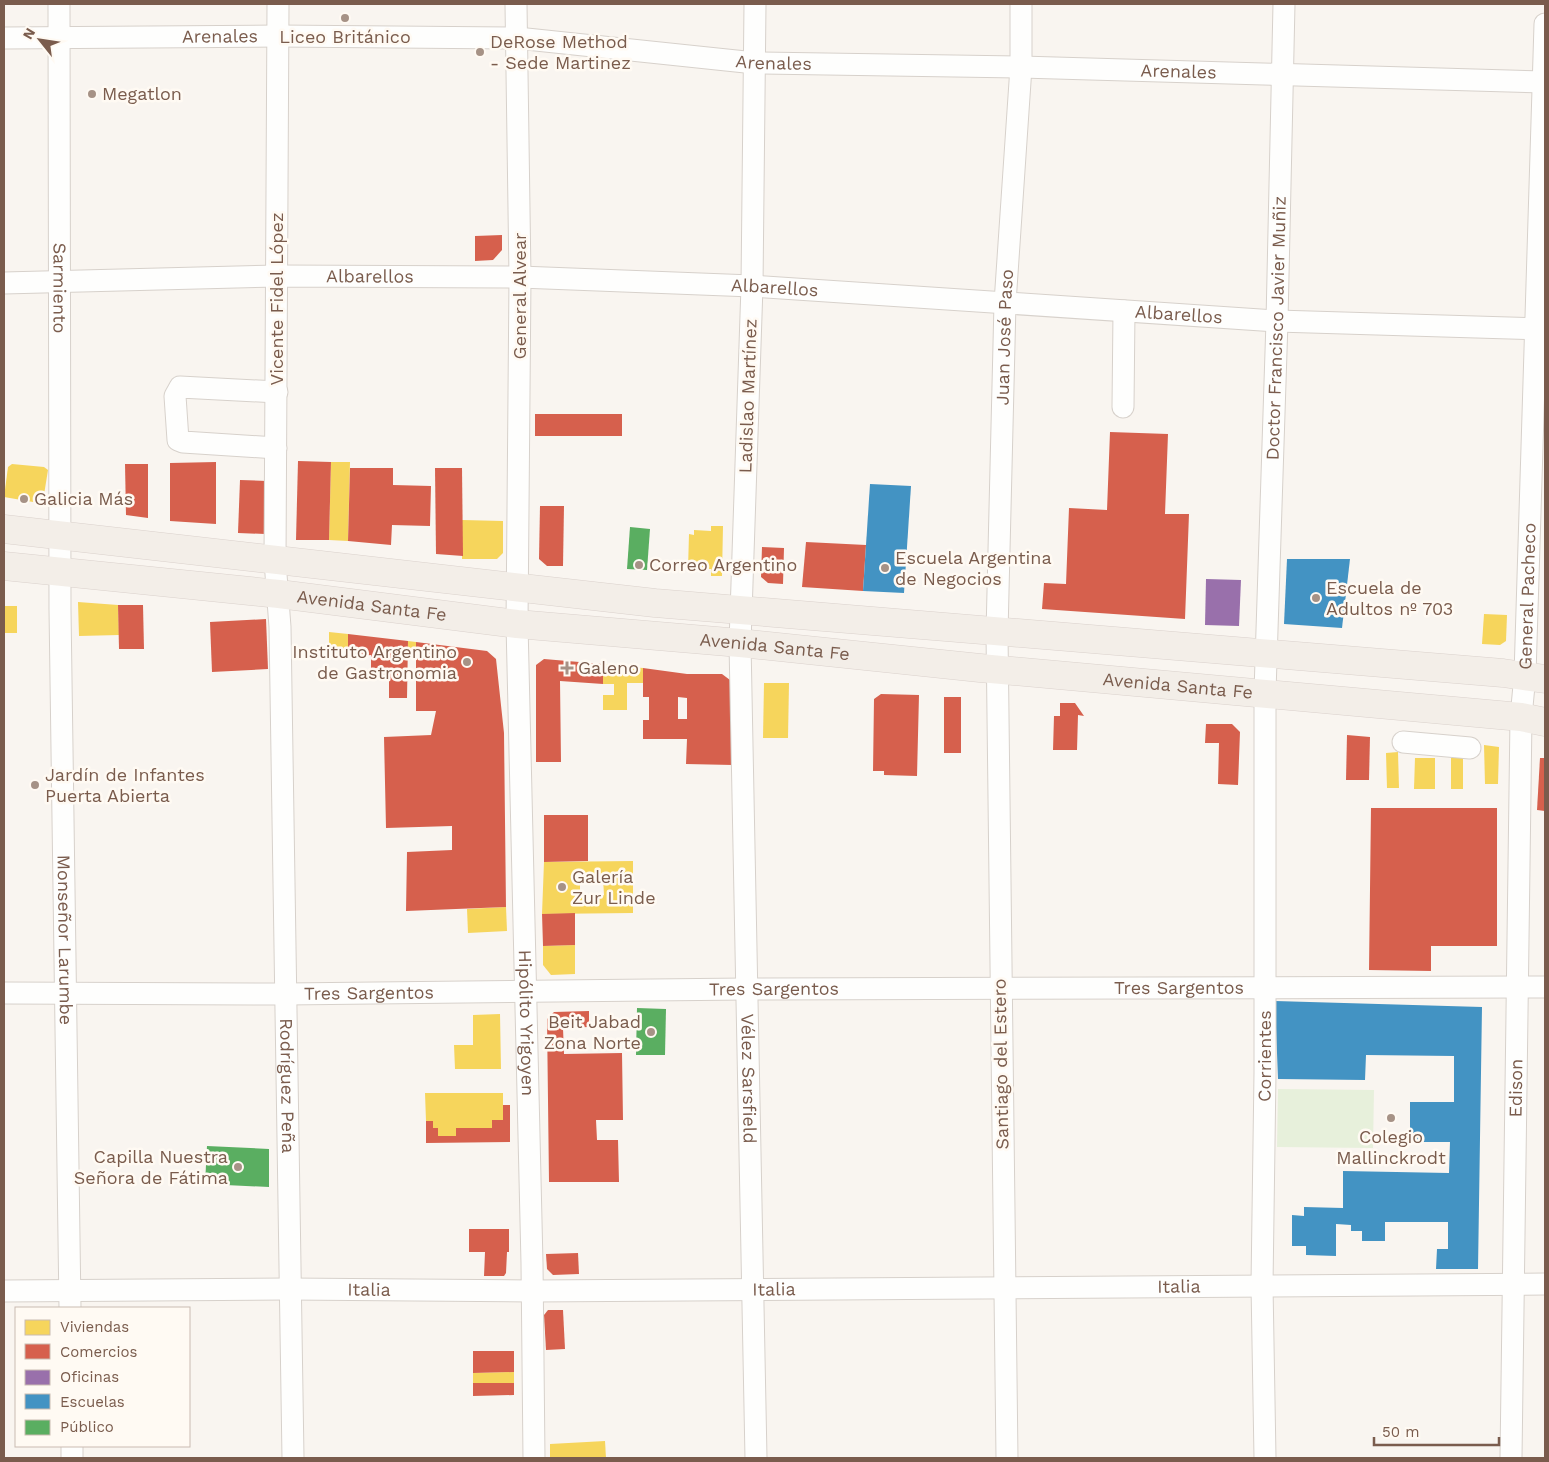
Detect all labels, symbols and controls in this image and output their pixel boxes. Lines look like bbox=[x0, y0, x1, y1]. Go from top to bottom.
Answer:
marker: Liceo Británico bbox=[339, 12, 351, 24]
north arrow bbox=[15, 15, 65, 65]
text: N bbox=[19, 25, 38, 42]
street label: Arenales bbox=[182, 25, 258, 47]
place label: Liceo Británico bbox=[279, 26, 411, 47]
place label: DeRose Method - Sede Martinez bbox=[490, 31, 631, 73]
marker: DeRose Method - Sede Martinez bbox=[474, 46, 486, 58]
street label: Arenales bbox=[735, 50, 812, 74]
street label: Arenales bbox=[1140, 59, 1217, 83]
place label: Megatlon bbox=[102, 83, 182, 104]
marker: Megatlon bbox=[86, 88, 98, 100]
street label: Doctor Francisco Javier Muñiz bbox=[1261, 196, 1290, 461]
street label: Vicente Fidel López bbox=[266, 212, 287, 386]
street label: General Alvear bbox=[509, 233, 530, 359]
street label: Sarmiento bbox=[49, 243, 71, 333]
street label: Albarellos bbox=[326, 265, 414, 287]
street label: Juan José Paso bbox=[992, 268, 1017, 406]
street label: Albarellos bbox=[731, 274, 819, 300]
street label: Albarellos bbox=[1134, 301, 1223, 327]
street label: Ladislao Martínez bbox=[734, 318, 761, 474]
place label: Galicia Más bbox=[34, 488, 133, 509]
marker: Galicia Más bbox=[18, 493, 30, 505]
street label: General Pacheco bbox=[1514, 522, 1540, 670]
place label: Escuela Argentina de Negocios bbox=[895, 547, 1052, 589]
place label: Correo Argentino bbox=[649, 554, 797, 575]
marker: Correo Argentino bbox=[633, 559, 645, 571]
marker: Escuela Argentina de Negocios bbox=[879, 562, 891, 574]
place label: Escuela de Adultos nº 703 bbox=[1326, 577, 1453, 619]
street label: Avenida Santa Fe bbox=[296, 585, 448, 625]
marker: Escuela de Adultos nº 703 bbox=[1310, 592, 1322, 604]
street label: Avenida Santa Fe bbox=[699, 629, 851, 664]
place label: Instituto Argentino de Gastronomia bbox=[292, 641, 457, 683]
marker: Instituto Argentino de Gastronomia bbox=[461, 656, 473, 668]
place label: Galeno bbox=[578, 657, 639, 678]
marker: Galeno bbox=[560, 661, 574, 675]
street label: Avenida Santa Fe bbox=[1102, 668, 1254, 703]
place label: Jardín de Infantes Puerta Abierta bbox=[45, 764, 205, 806]
marker: Jardín de Infantes Puerta Abierta bbox=[29, 779, 41, 791]
street label: Monseñor Larumbe bbox=[54, 855, 77, 1025]
place label: Galería Zur Linde bbox=[572, 866, 656, 908]
marker: Galería Zur Linde bbox=[556, 881, 568, 893]
street label: Hipólito Yrigoyen bbox=[515, 949, 539, 1096]
street label: Tres Sargentos bbox=[1114, 977, 1244, 998]
street label: Tres Sargentos bbox=[709, 978, 839, 999]
street label: Santiago del Estero bbox=[989, 978, 1012, 1150]
street label: Tres Sargentos bbox=[304, 981, 434, 1004]
street label: Corrientes bbox=[1254, 1010, 1275, 1102]
place label: Beit Jabad Zona Norte bbox=[544, 1011, 641, 1053]
street label: Vélez Sarsfield bbox=[737, 1013, 761, 1144]
street label: Rodríguez Peña bbox=[276, 1018, 299, 1154]
marker: Beit Jabad Zona Norte bbox=[645, 1026, 657, 1038]
street label: Edison bbox=[1505, 1059, 1526, 1118]
marker: Colegio Mallinckrodt bbox=[1385, 1112, 1397, 1124]
place label: Colegio Mallinckrodt bbox=[1336, 1126, 1446, 1168]
place label: Capilla Nuestra Señora de Fátima bbox=[74, 1146, 228, 1188]
marker: Capilla Nuestra Señora de Fátima bbox=[232, 1161, 244, 1173]
street label: Italia bbox=[1157, 1275, 1201, 1297]
street label: Italia bbox=[347, 1278, 391, 1300]
street label: Italia bbox=[752, 1278, 796, 1299]
legend bbox=[15, 1307, 190, 1447]
text: Viviendas bbox=[60, 1318, 129, 1336]
text: Comercios bbox=[60, 1343, 138, 1361]
text: Oficinas bbox=[60, 1368, 119, 1386]
text: Escuelas bbox=[60, 1393, 125, 1411]
scale bar bbox=[1374, 1414, 1499, 1446]
text: Público bbox=[60, 1418, 114, 1436]
text: 50 m bbox=[1382, 1423, 1419, 1441]

